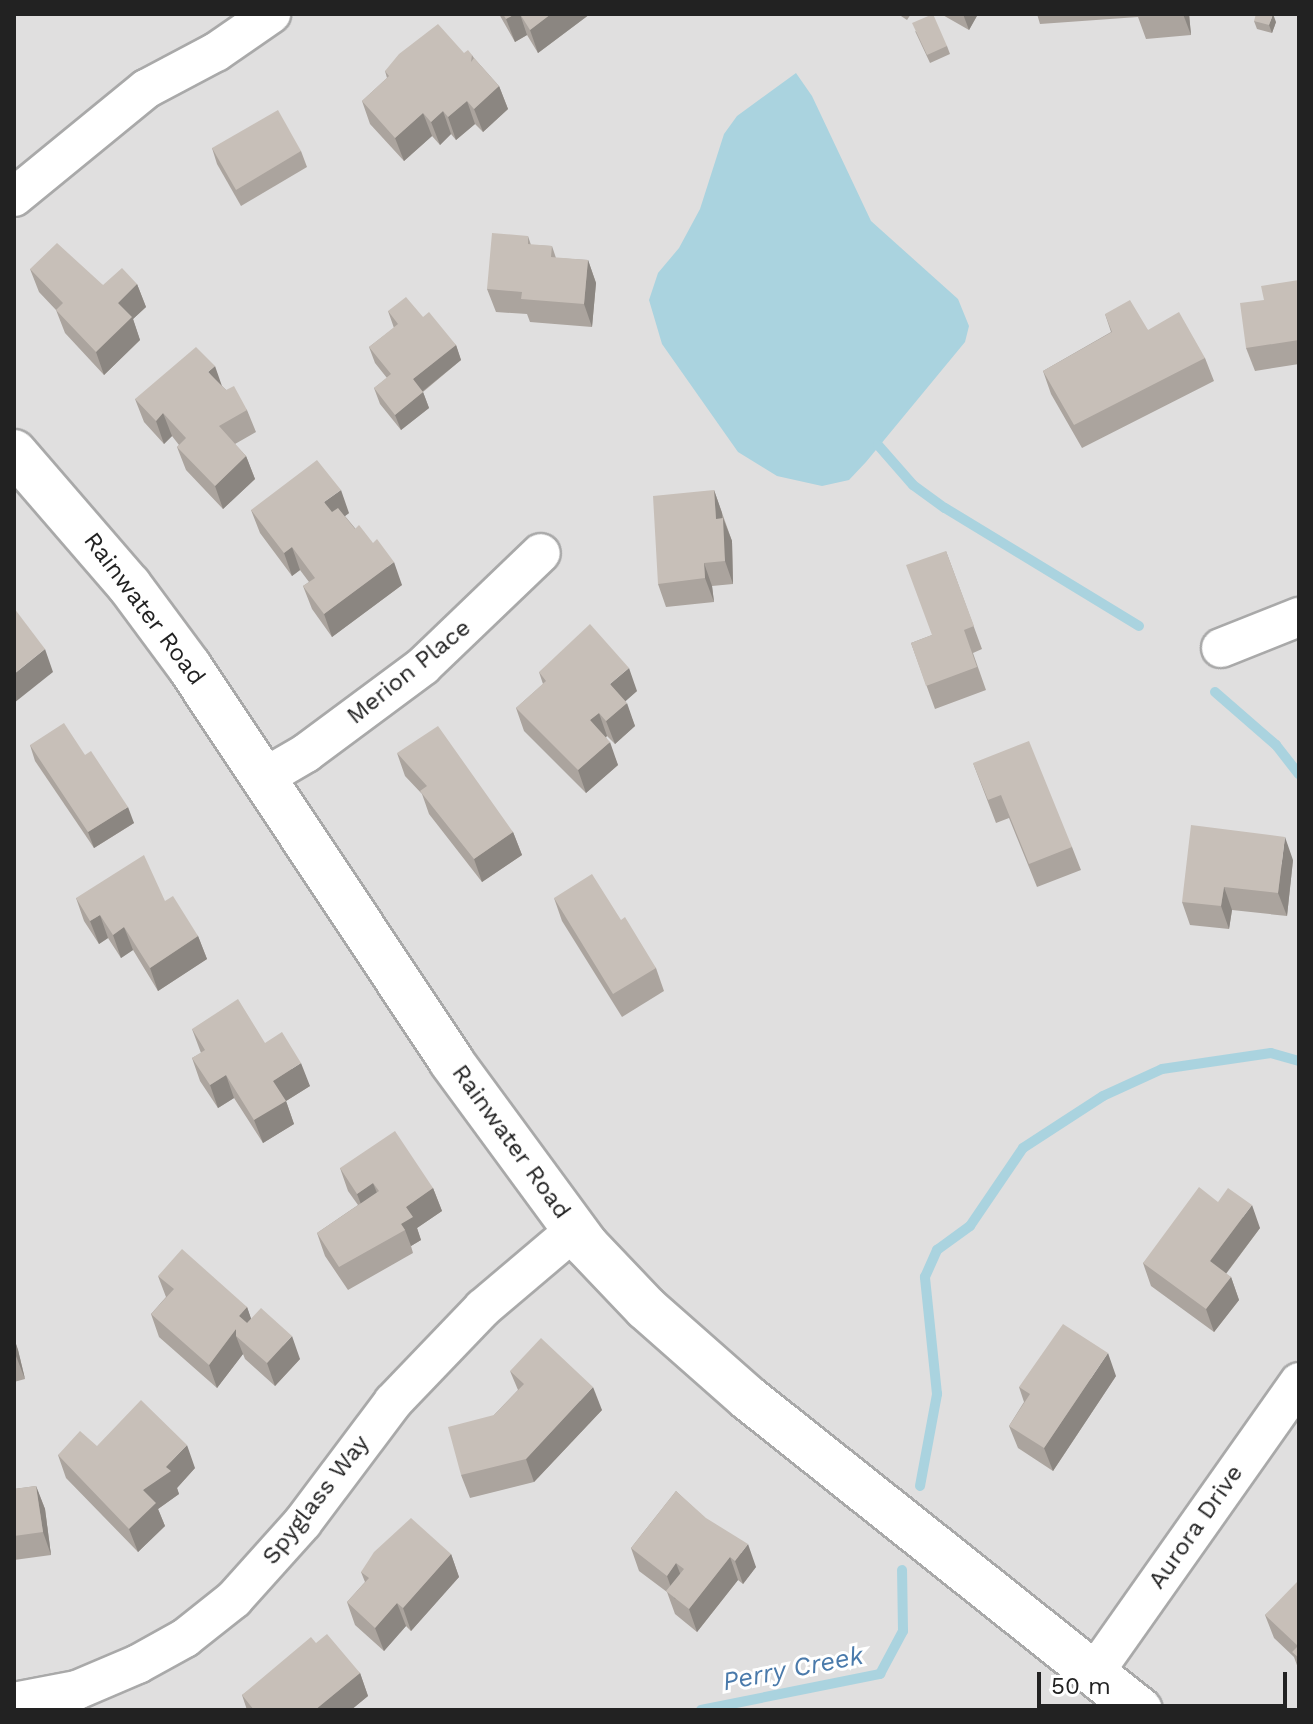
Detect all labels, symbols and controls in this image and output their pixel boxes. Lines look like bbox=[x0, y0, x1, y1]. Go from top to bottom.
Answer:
street label: Rainwater Road bbox=[77, 527, 211, 691]
street label: Merion Place bbox=[341, 613, 477, 731]
street label: Rainwater Road bbox=[445, 1059, 577, 1225]
street label: Spyglass Way bbox=[256, 1429, 376, 1571]
street label: Aurora Drive bbox=[1143, 1459, 1249, 1595]
water label: Perry Creek bbox=[720, 1640, 866, 1698]
scale bar bbox=[1041, 1656, 1291, 1706]
text: 50 m bbox=[1051, 1672, 1111, 1700]

